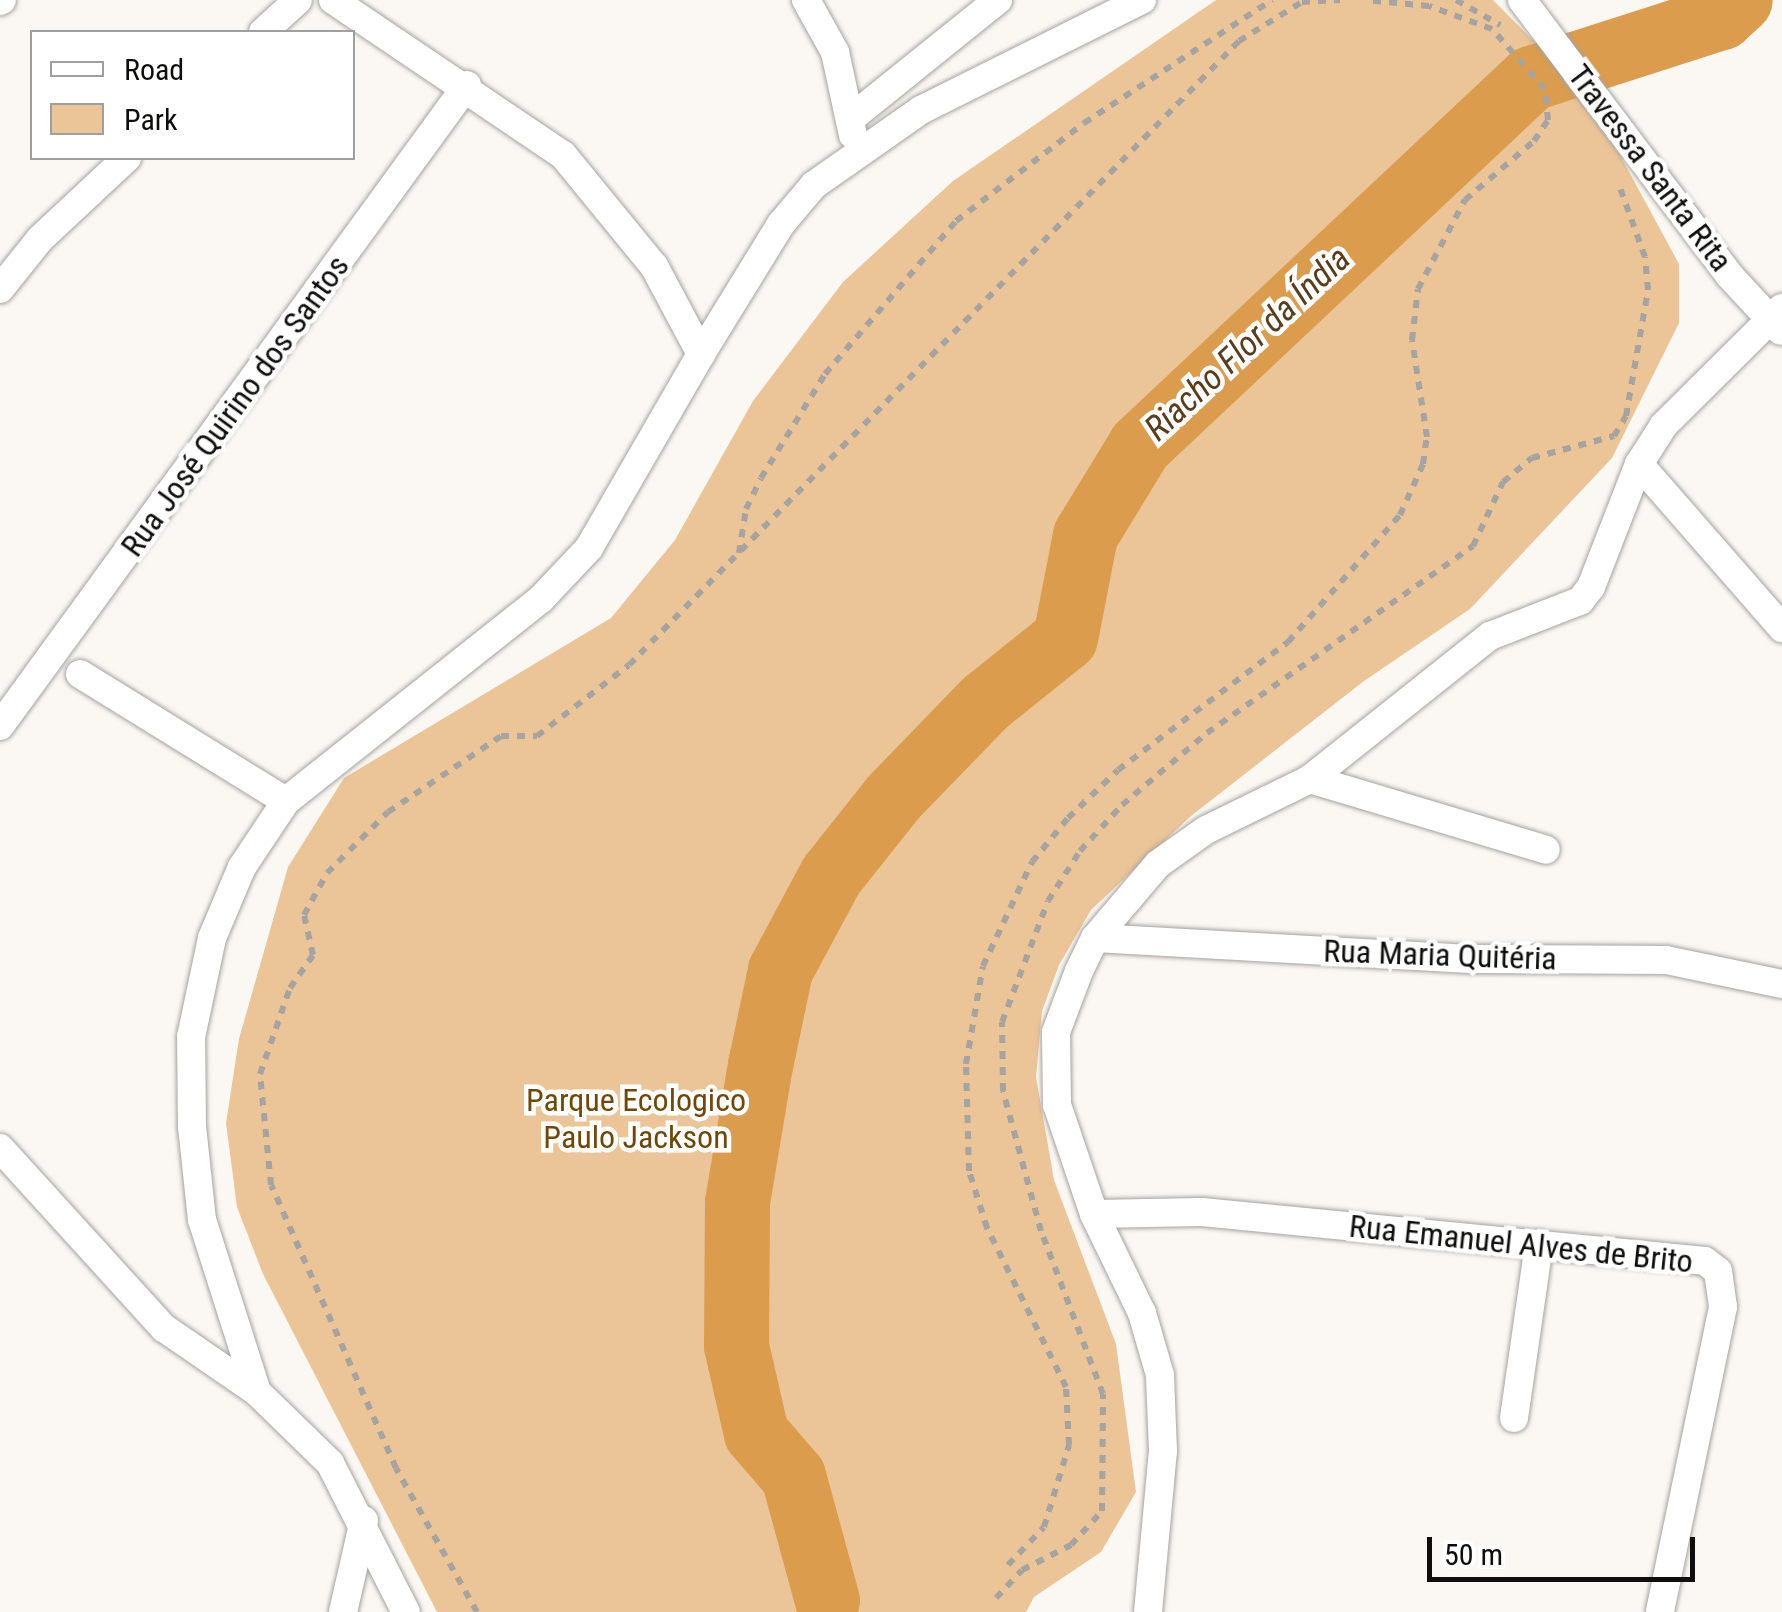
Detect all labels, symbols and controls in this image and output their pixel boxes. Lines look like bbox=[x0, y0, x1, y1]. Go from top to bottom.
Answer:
legend bbox=[30, 30, 355, 160]
text: Road bbox=[124, 52, 184, 87]
street label: Travessa Santa Rita bbox=[1560, 57, 1740, 279]
text: Park bbox=[124, 102, 178, 137]
water label: Riacho Flor da Índia bbox=[1137, 238, 1359, 450]
street label: Rua José Quirino dos Santos bbox=[113, 248, 357, 564]
street label: Rua Maria Quitéria bbox=[1323, 932, 1557, 978]
park label: Parque Ecologico Paulo Jackson bbox=[526, 1082, 746, 1157]
street label: Rua Emanuel Alves de Brito bbox=[1347, 1207, 1695, 1281]
scale bar bbox=[1432, 1517, 1700, 1579]
text: 50 m bbox=[1444, 1537, 1503, 1572]

